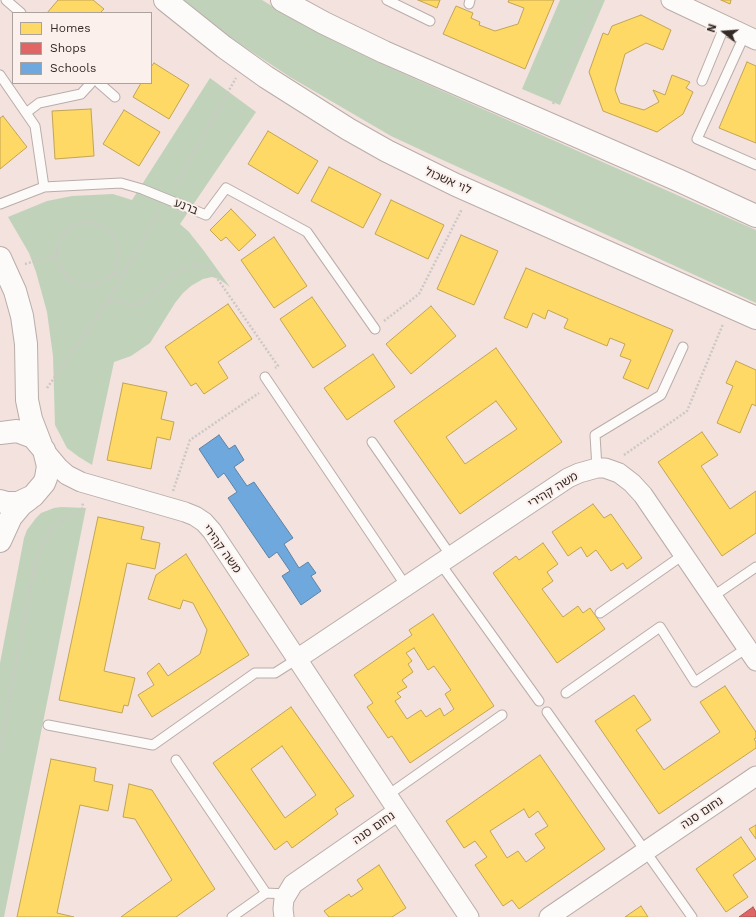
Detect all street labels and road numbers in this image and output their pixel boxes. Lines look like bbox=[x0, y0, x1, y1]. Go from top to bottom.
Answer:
street label: לוי אשכול bbox=[423, 164, 473, 198]
street label: ברנע bbox=[172, 196, 200, 218]
street label: משה קהירי bbox=[525, 469, 581, 511]
street label: משה קהירי bbox=[200, 522, 244, 576]
street label: נחום סנה bbox=[678, 794, 726, 832]
street label: נחום סנה bbox=[350, 808, 398, 848]

